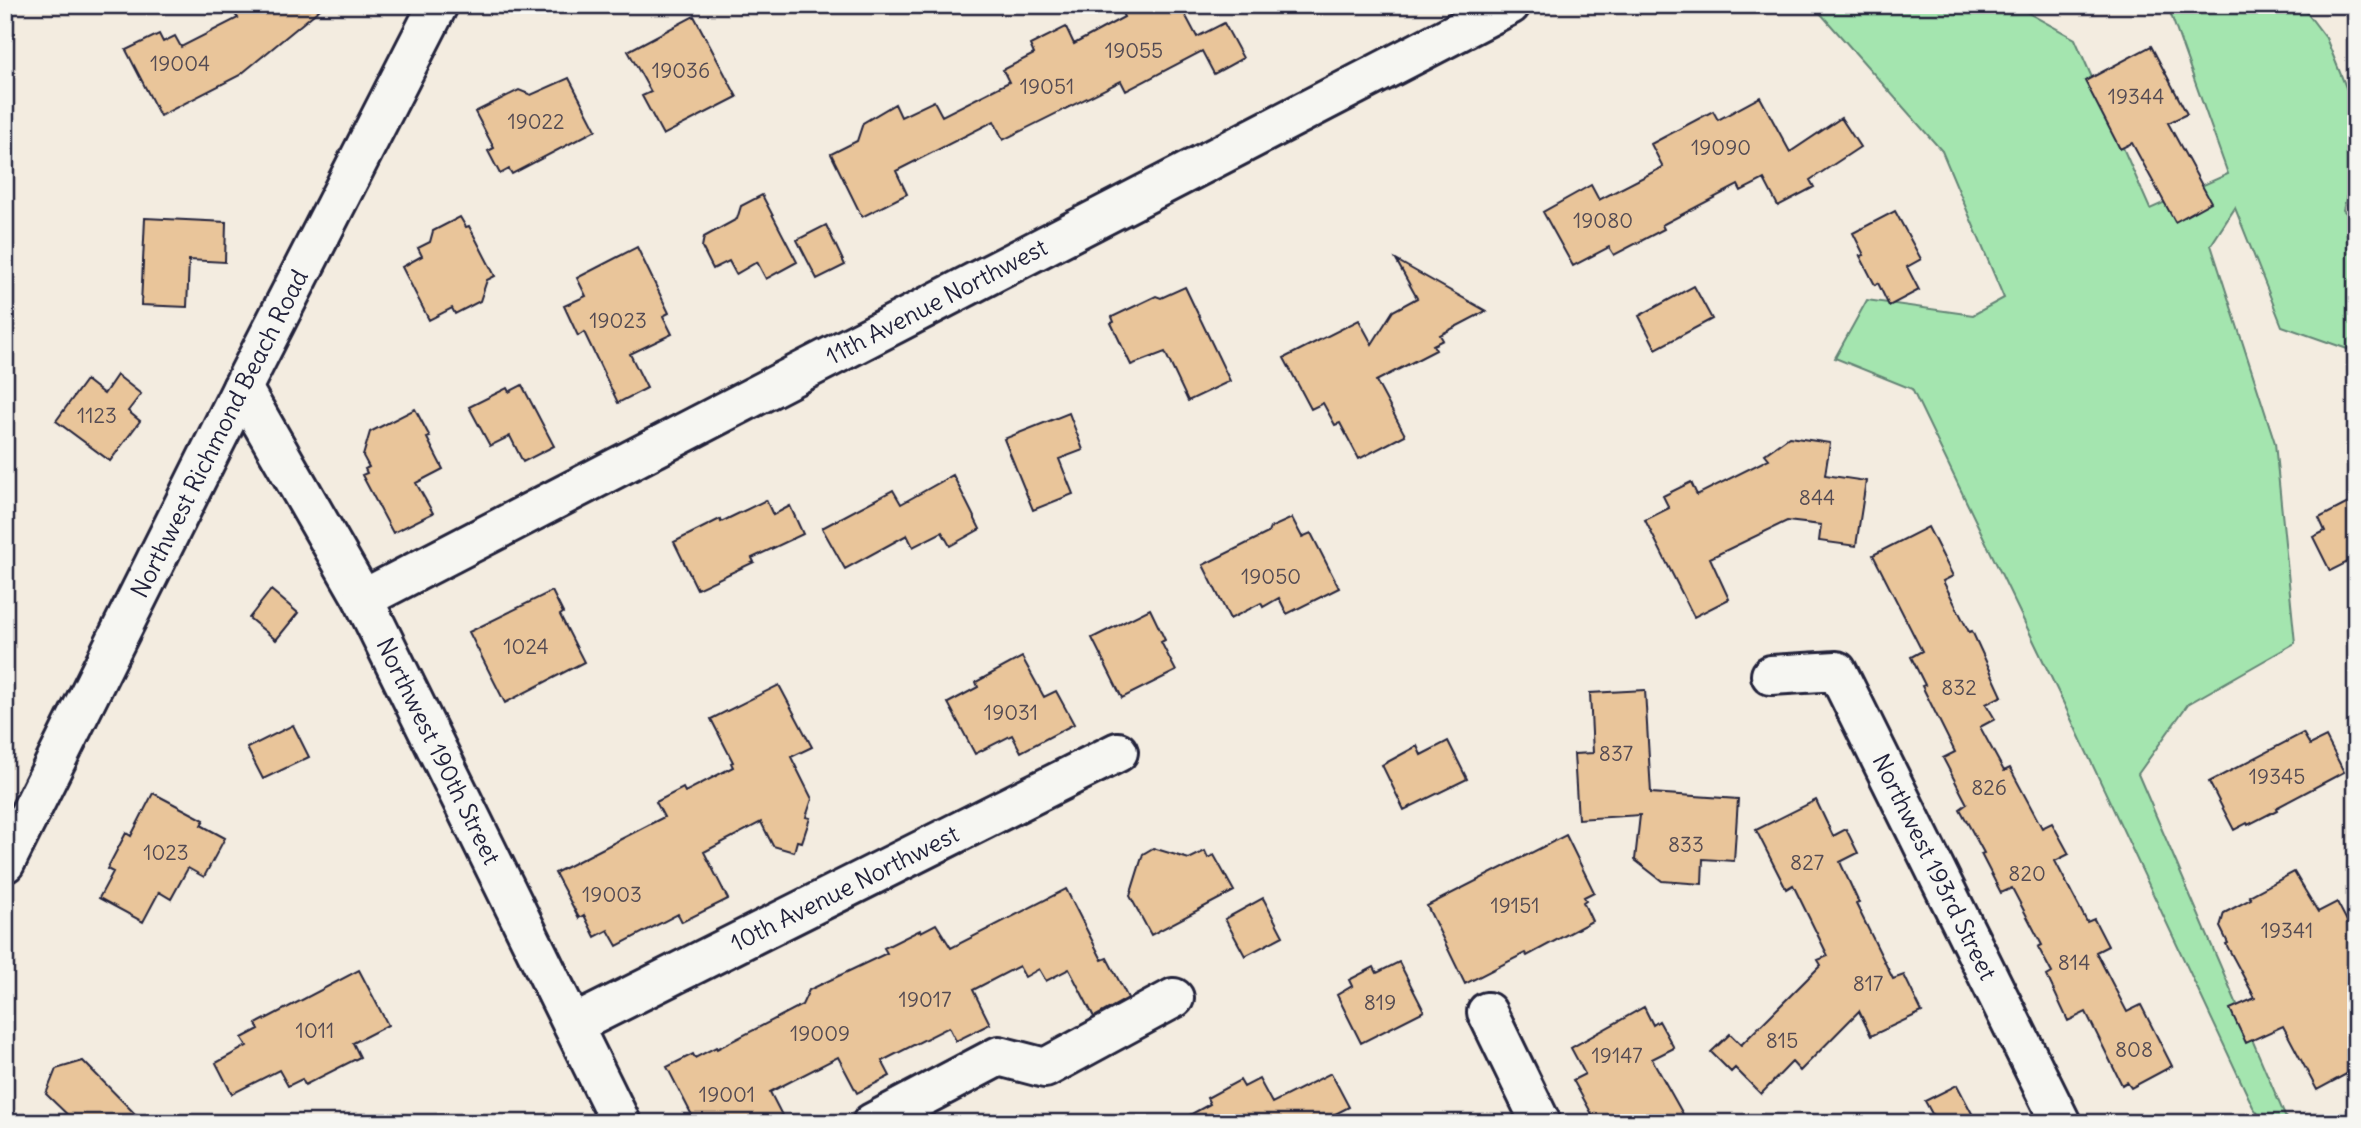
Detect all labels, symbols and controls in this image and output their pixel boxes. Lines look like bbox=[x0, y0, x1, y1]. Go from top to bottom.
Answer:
house number: 19055 bbox=[1105, 37, 1163, 64]
house number: 19004 bbox=[150, 50, 210, 77]
house number: 19036 bbox=[652, 57, 710, 84]
house number: 19051 bbox=[1020, 73, 1074, 100]
house number: 19344 bbox=[2108, 83, 2164, 110]
house number: 19022 bbox=[507, 108, 565, 135]
house number: 19090 bbox=[1691, 134, 1751, 161]
house number: 19080 bbox=[1573, 207, 1633, 234]
street label: 11th Avenue Northwest bbox=[820, 231, 1052, 371]
street label: Northwest Richmond Beach Road bbox=[124, 264, 314, 602]
house number: 19023 bbox=[589, 307, 647, 334]
house number: 1123 bbox=[77, 402, 117, 429]
house number: 844 bbox=[1799, 484, 1835, 511]
house number: 19050 bbox=[1241, 563, 1301, 590]
street label: Northwest 190th Street bbox=[370, 633, 507, 869]
house number: 1024 bbox=[503, 633, 549, 660]
house number: 832 bbox=[1941, 674, 1977, 701]
house number: 19031 bbox=[984, 699, 1038, 726]
house number: 837 bbox=[1599, 740, 1633, 767]
street label: Northwest 193rd Street bbox=[1866, 749, 2004, 985]
house number: 19345 bbox=[2249, 763, 2305, 790]
house number: 826 bbox=[1971, 774, 2007, 801]
street label: 10th Avenue Northwest bbox=[725, 818, 963, 958]
house number: 833 bbox=[1668, 831, 1704, 858]
house number: 1023 bbox=[143, 839, 189, 866]
house number: 827 bbox=[1790, 849, 1824, 876]
house number: 820 bbox=[2008, 860, 2046, 887]
house number: 19003 bbox=[582, 881, 642, 908]
house number: 19151 bbox=[1490, 892, 1540, 919]
house number: 19341 bbox=[2261, 917, 2313, 944]
house number: 814 bbox=[2058, 949, 2090, 976]
house number: 817 bbox=[1853, 970, 1883, 997]
house number: 19017 bbox=[899, 986, 951, 1013]
house number: 819 bbox=[1364, 989, 1396, 1016]
house number: 1011 bbox=[296, 1017, 334, 1044]
house number: 19009 bbox=[790, 1020, 850, 1047]
house number: 815 bbox=[1766, 1027, 1798, 1054]
house number: 808 bbox=[2115, 1036, 2153, 1063]
house number: 19147 bbox=[1592, 1042, 1642, 1069]
house number: 19001 bbox=[699, 1081, 755, 1108]

